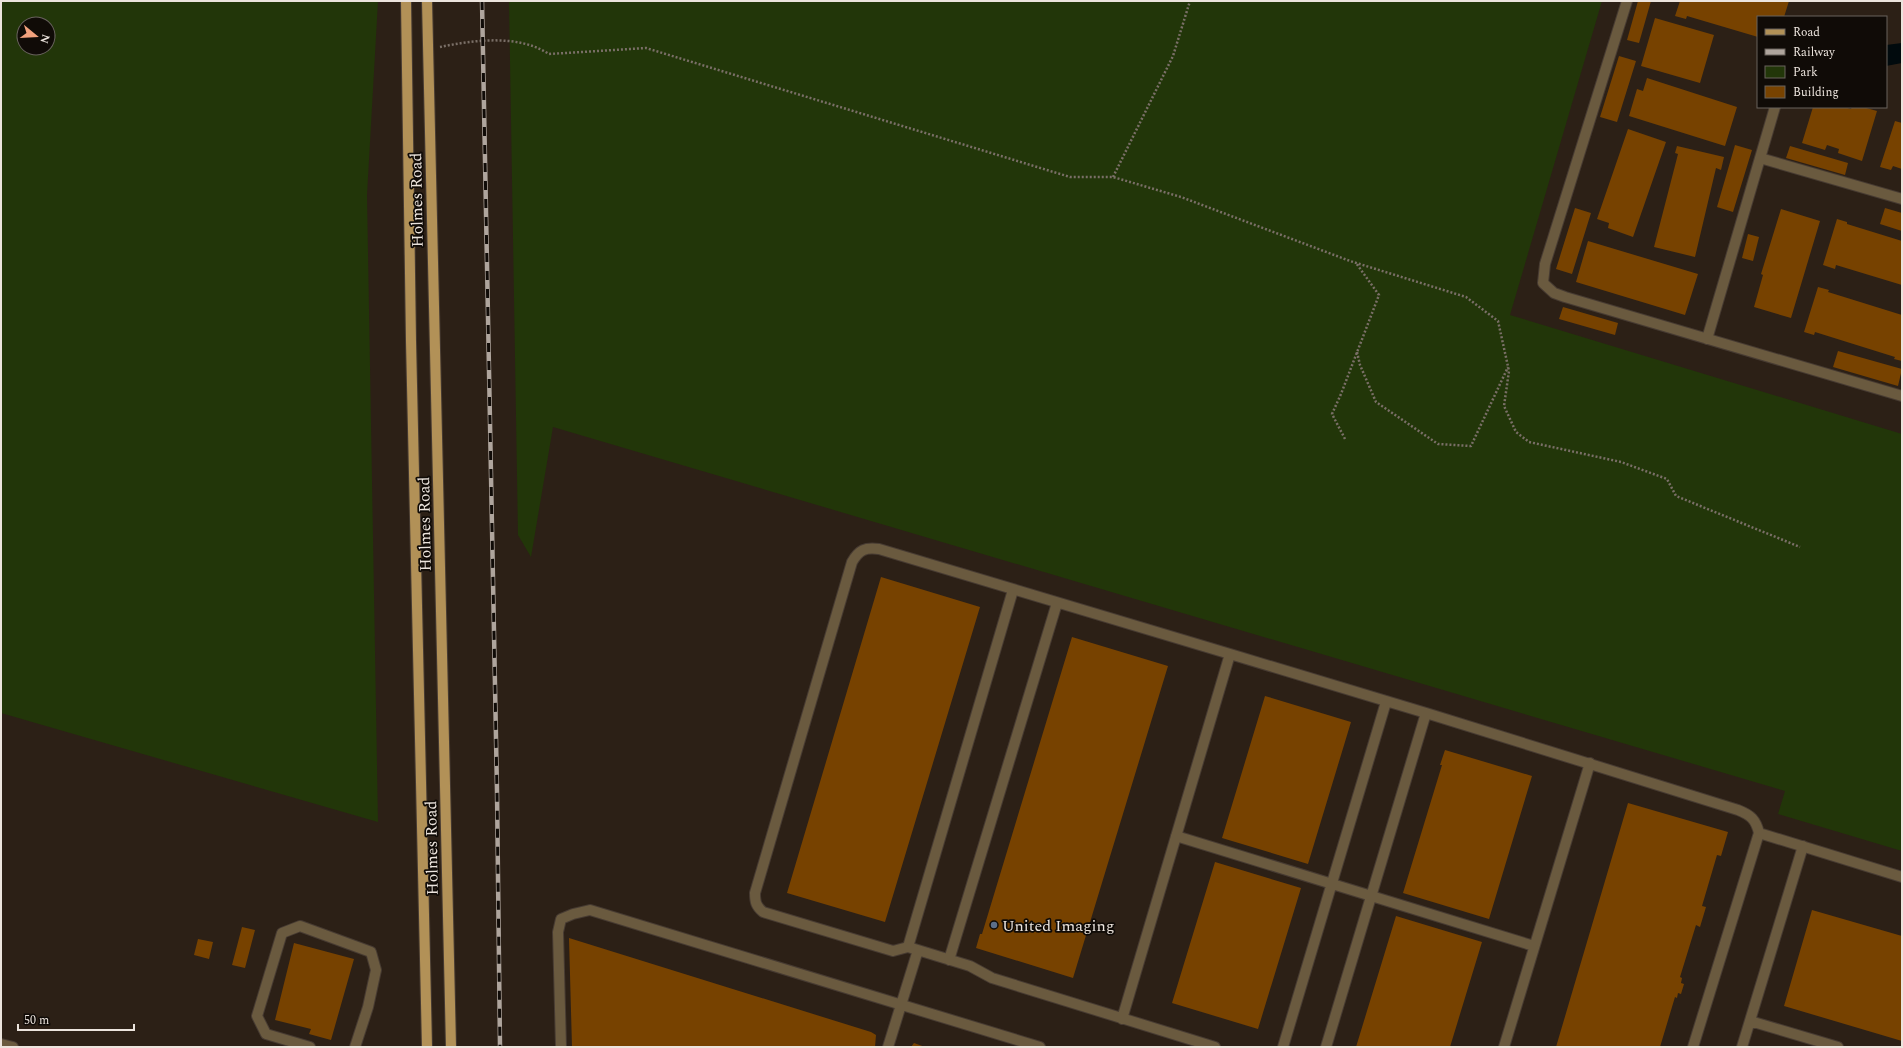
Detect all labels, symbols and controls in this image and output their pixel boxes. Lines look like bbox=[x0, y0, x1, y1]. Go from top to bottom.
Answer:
north arrow bbox=[16, 16, 56, 56]
legend bbox=[1757, 16, 1887, 108]
text: Road bbox=[1793, 23, 1820, 42]
text: N bbox=[36, 32, 55, 46]
text: Railway bbox=[1793, 43, 1836, 62]
text: Park bbox=[1793, 63, 1818, 82]
text: Building bbox=[1793, 83, 1839, 102]
street label: Holmes Road bbox=[404, 152, 430, 248]
street label: Holmes Road bbox=[412, 476, 438, 572]
street label: Holmes Road bbox=[419, 800, 445, 896]
place label: United Imaging bbox=[1002, 914, 1115, 938]
marker: United Imaging bbox=[989, 920, 999, 930]
scale bar bbox=[18, 1006, 134, 1032]
text: 50 m bbox=[24, 1011, 49, 1030]

